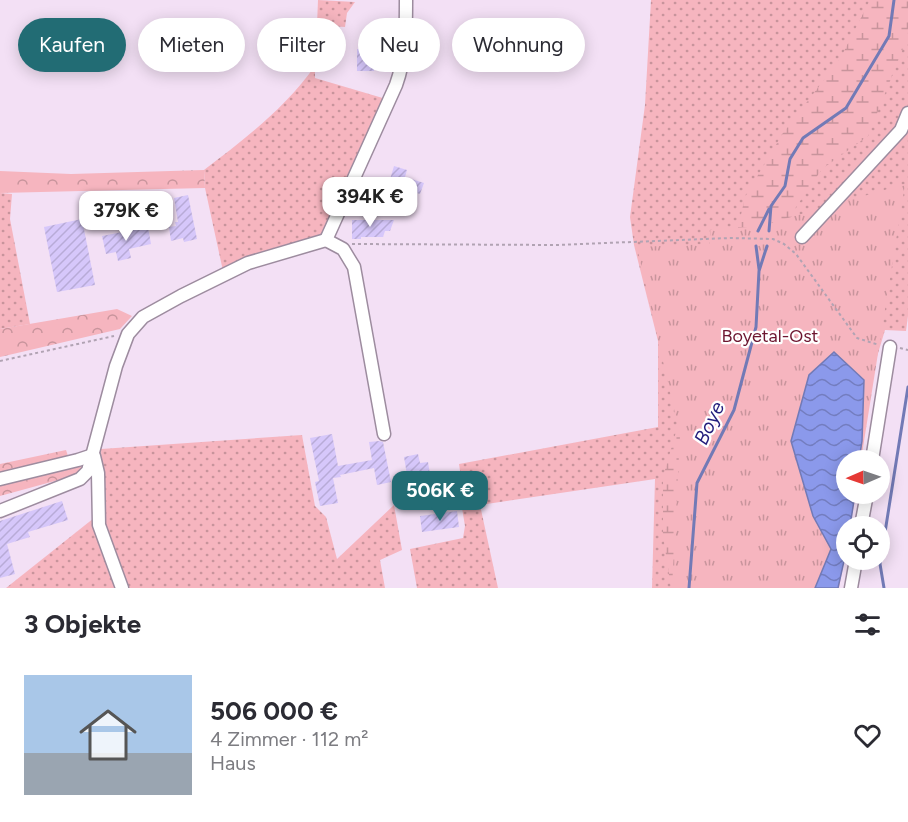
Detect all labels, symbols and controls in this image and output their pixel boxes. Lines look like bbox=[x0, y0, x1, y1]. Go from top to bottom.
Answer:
chip: Kaufen bbox=[18, 18, 126, 72]
chip: Mieten bbox=[138, 18, 245, 72]
chip: Filter bbox=[257, 18, 346, 72]
chip: Neu bbox=[358, 18, 440, 72]
chip: Wohnung bbox=[452, 18, 585, 72]
pin: 394K € bbox=[321, 177, 419, 228]
text: 394K € bbox=[336, 184, 404, 208]
pin: 379K € bbox=[77, 191, 175, 242]
text: 379K € bbox=[93, 198, 159, 222]
park label: Boyetal-Ost bbox=[722, 325, 819, 347]
water label: Boye bbox=[689, 398, 729, 448]
north arrow bbox=[836, 450, 890, 504]
map controls bbox=[836, 450, 890, 570]
pin: 506K € bbox=[391, 471, 489, 522]
text: 506K € bbox=[406, 478, 474, 502]
button: locate bbox=[836, 516, 890, 570]
text: 3 Objekte bbox=[24, 608, 141, 640]
icon: filters bbox=[851, 608, 884, 641]
text: 506 000 € bbox=[210, 695, 338, 727]
icon: home bbox=[72, 699, 144, 771]
icon: heart bbox=[851, 719, 884, 752]
text: 4 Zimmer · 112 m² bbox=[210, 727, 368, 751]
text: Haus bbox=[210, 751, 256, 775]

